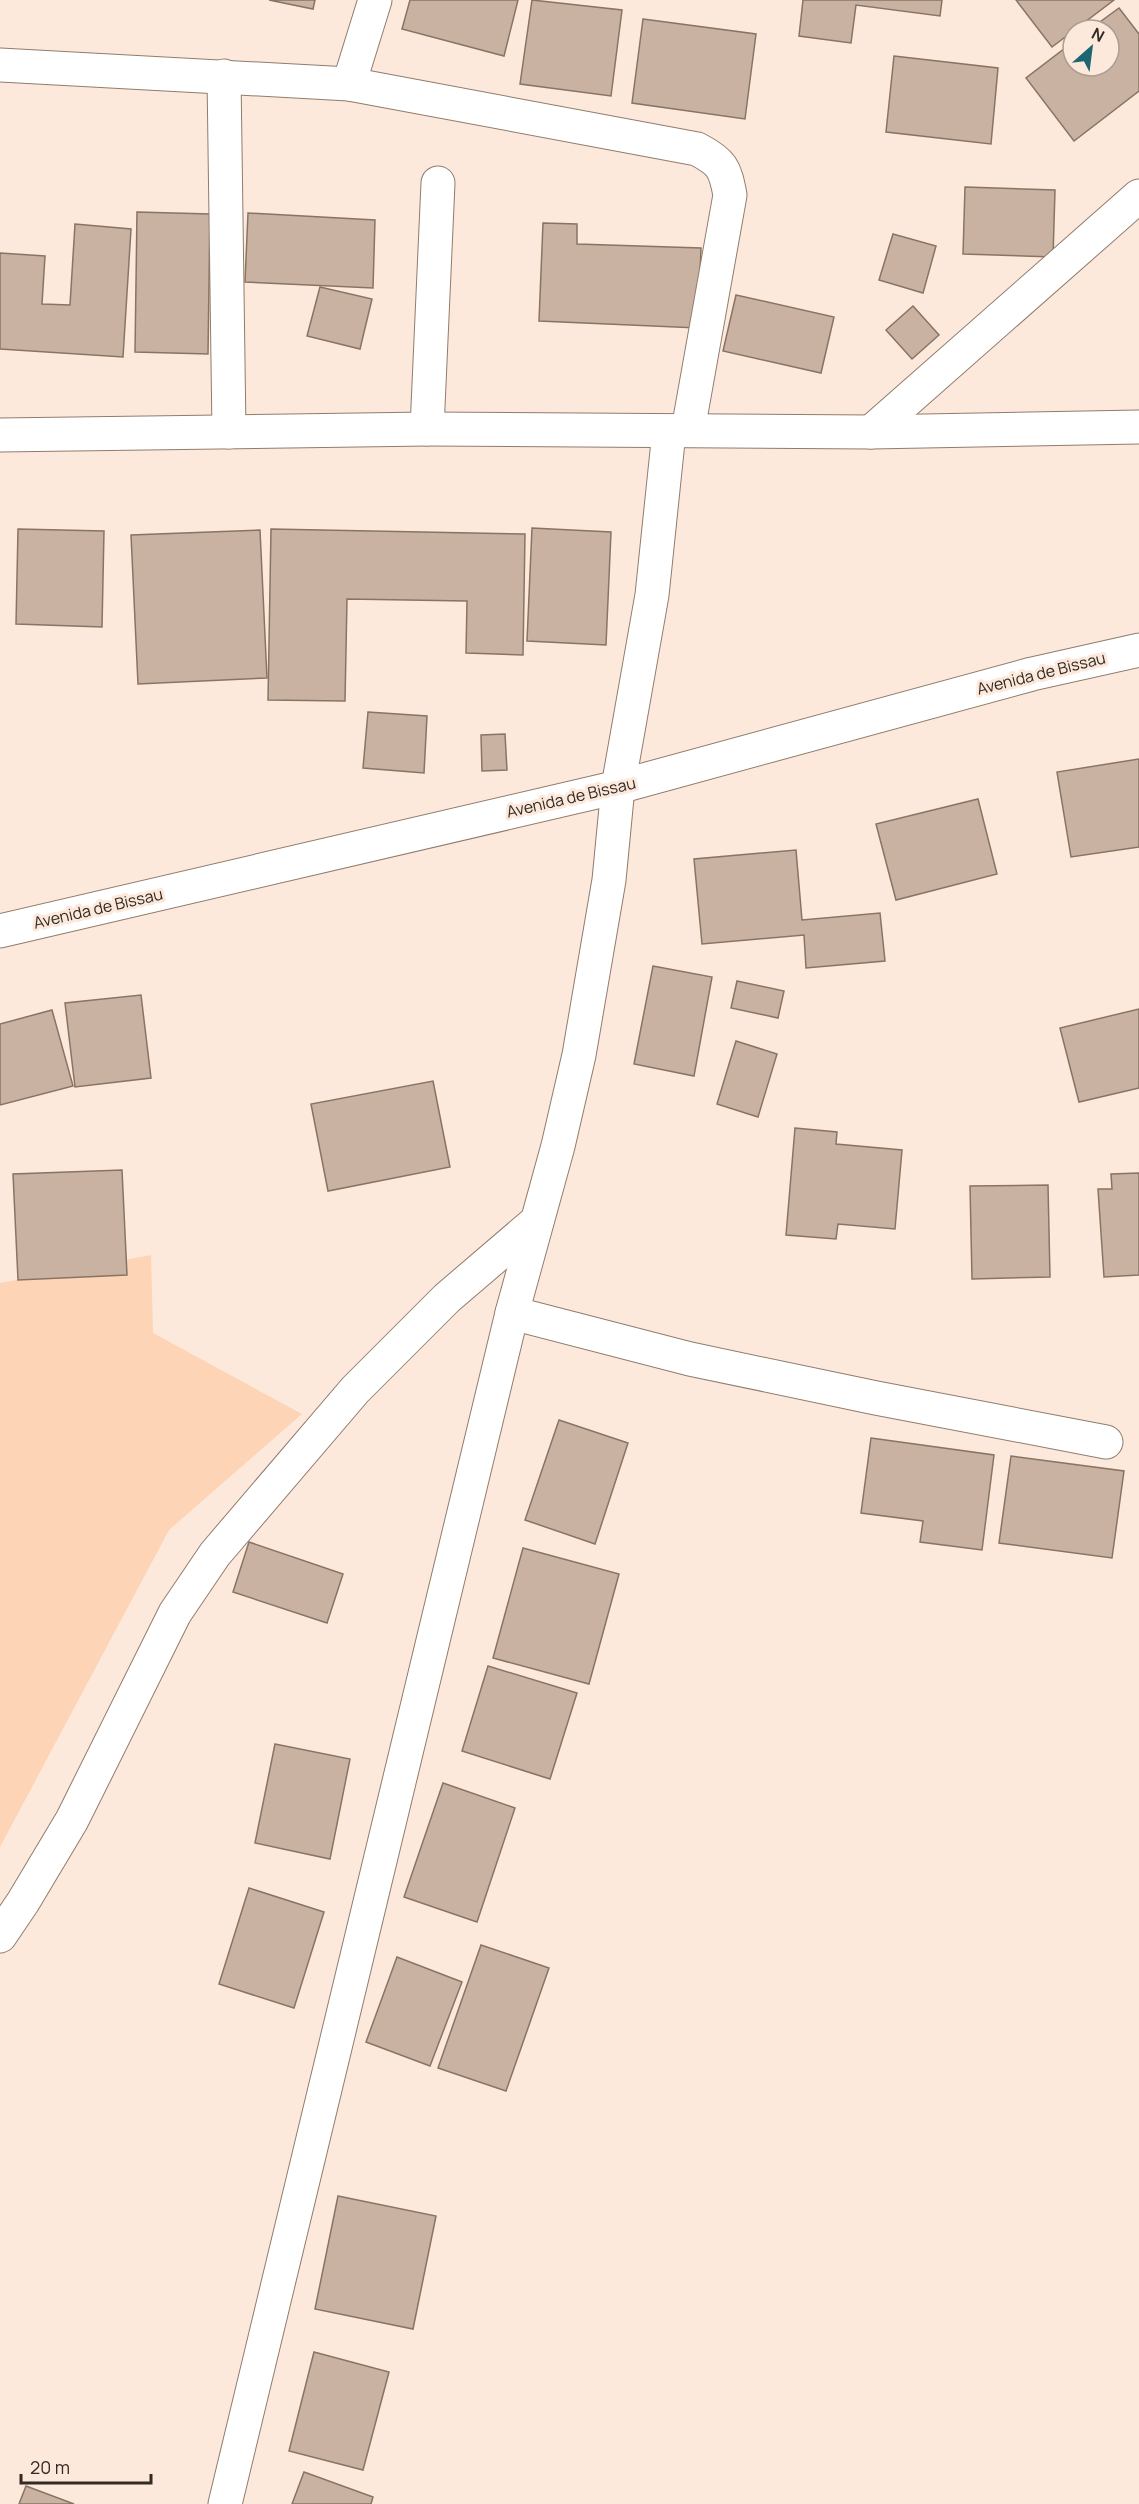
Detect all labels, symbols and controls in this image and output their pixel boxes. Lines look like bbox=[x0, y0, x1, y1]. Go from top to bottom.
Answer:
north arrow bbox=[1061, 18, 1121, 78]
text: N bbox=[1088, 22, 1108, 47]
street label: Avenida de Bissau bbox=[974, 646, 1108, 700]
street label: Avenida de Bissau bbox=[504, 771, 638, 823]
street label: Avenida de Bissau bbox=[31, 882, 165, 934]
scale bar bbox=[21, 2447, 152, 2485]
text: 20 m bbox=[30, 2455, 70, 2479]

